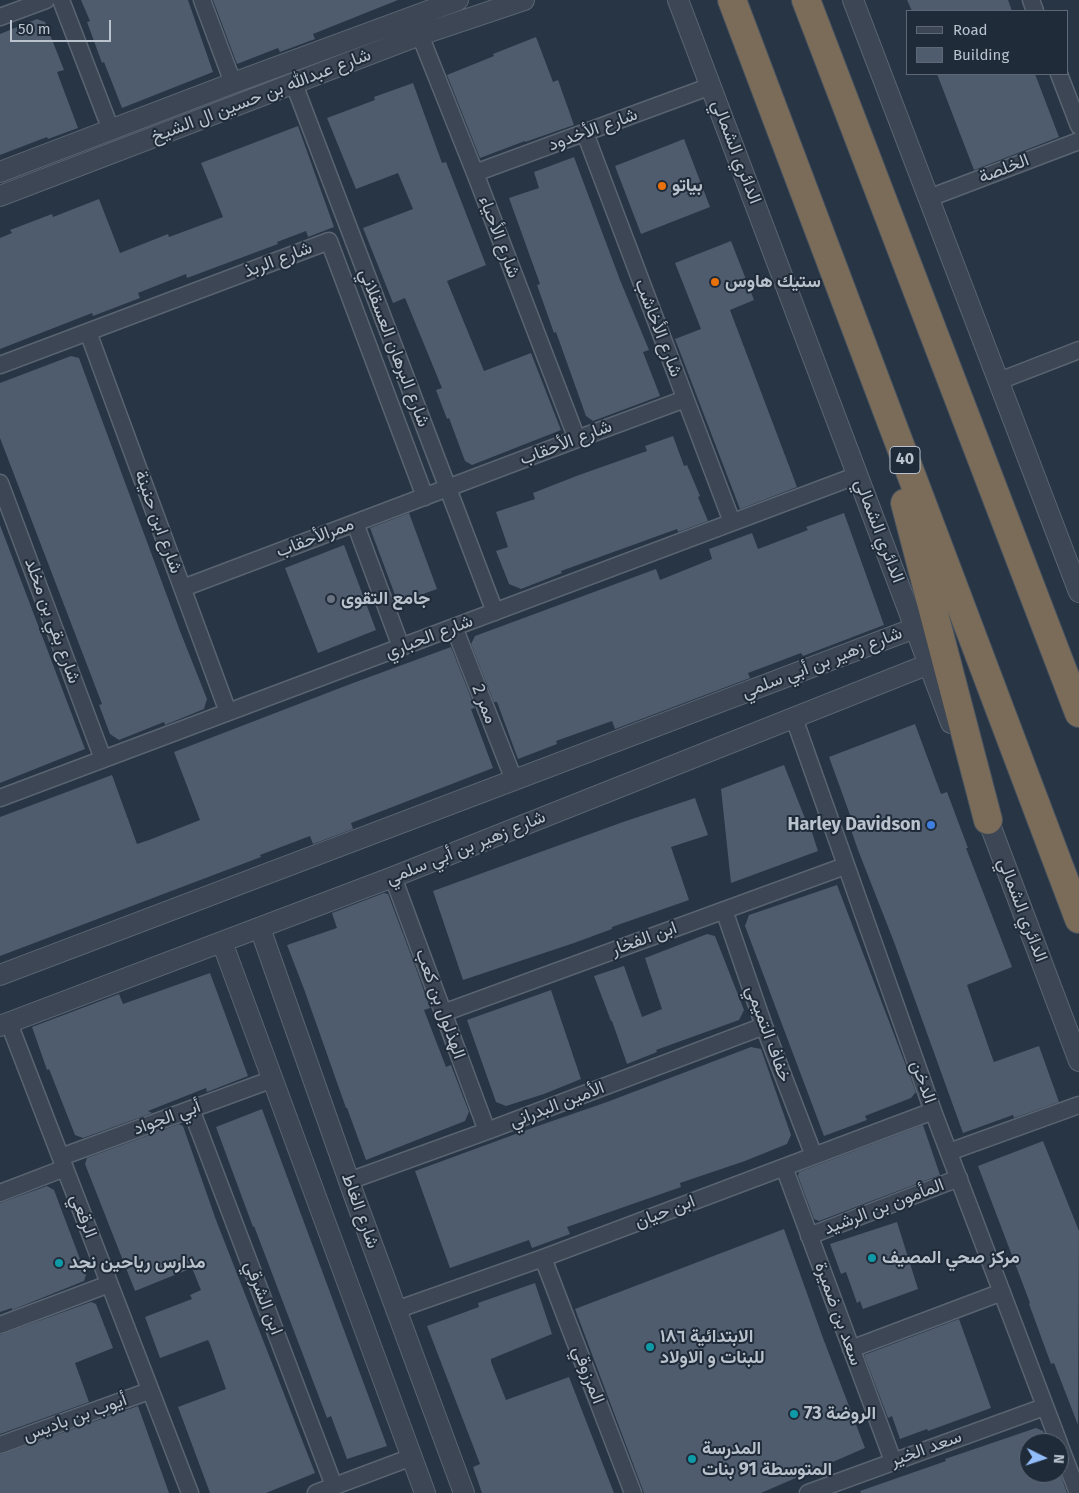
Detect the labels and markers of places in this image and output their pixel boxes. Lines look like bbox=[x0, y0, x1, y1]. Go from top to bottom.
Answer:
place label: بياتو bbox=[672, 175, 703, 197]
marker: بياتو bbox=[656, 180, 668, 192]
place label: ستيك هاوس bbox=[725, 271, 821, 293]
marker: ستيك هاوس bbox=[709, 276, 721, 288]
place label: جامع التقوى bbox=[341, 588, 430, 610]
marker: جامع التقوى bbox=[325, 593, 337, 605]
place label: Harley Davidson bbox=[787, 814, 921, 836]
marker: Harley Davidson bbox=[925, 819, 937, 831]
place label: مركز صحي المصيف bbox=[882, 1247, 1020, 1269]
place label: مدارس رياحين نجد bbox=[69, 1252, 206, 1274]
marker: مركز صحي المصيف bbox=[866, 1252, 878, 1264]
marker: مدارس رياحين نجد bbox=[53, 1257, 65, 1269]
place label: الابتدائية ١٨٦ للبنات و الاولاد bbox=[660, 1326, 765, 1368]
marker: الابتدائية ١٨٦ للبنات و الاولاد bbox=[644, 1341, 656, 1353]
place label: الروضة 73 bbox=[804, 1403, 876, 1425]
marker: الروضة 73 bbox=[788, 1408, 800, 1420]
place label: المدرسة المتوسطة 91 بنات bbox=[702, 1438, 832, 1480]
marker: المدرسة المتوسطة 91 بنات bbox=[686, 1453, 698, 1465]

